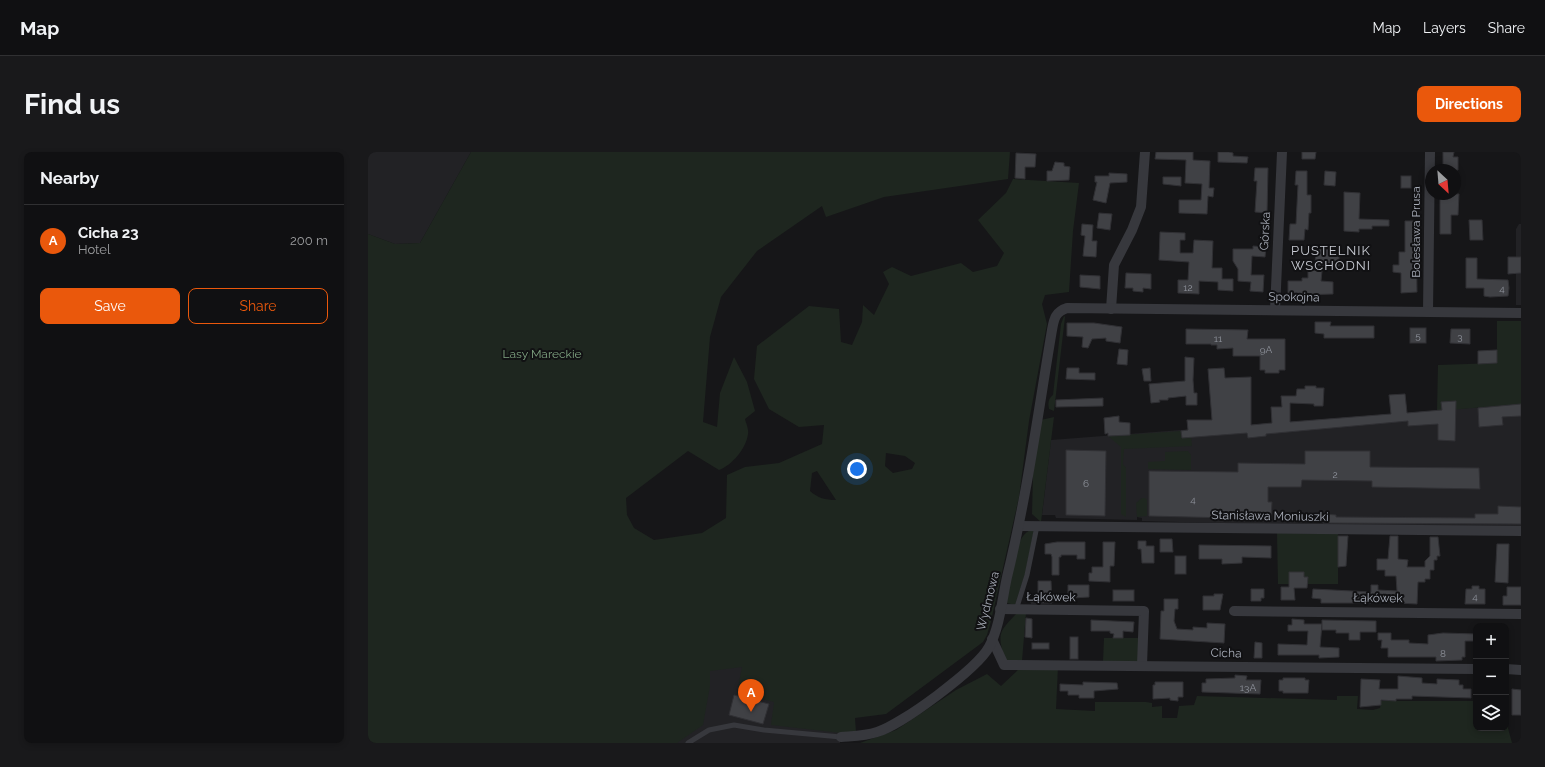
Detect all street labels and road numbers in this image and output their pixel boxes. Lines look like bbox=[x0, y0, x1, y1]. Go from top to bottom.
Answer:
street label: Bolesława Prusa bbox=[1409, 186, 1423, 278]
street label: Górska bbox=[1257, 211, 1273, 251]
street label: Spokojna bbox=[1268, 290, 1320, 304]
street label: Stanisława Moniuszki bbox=[1211, 508, 1329, 524]
street label: Wydmowa bbox=[974, 570, 1002, 632]
street label: Łąkówek bbox=[1026, 590, 1077, 604]
street label: Łąkówek bbox=[1353, 591, 1404, 605]
street label: Cicha bbox=[1210, 646, 1242, 660]

